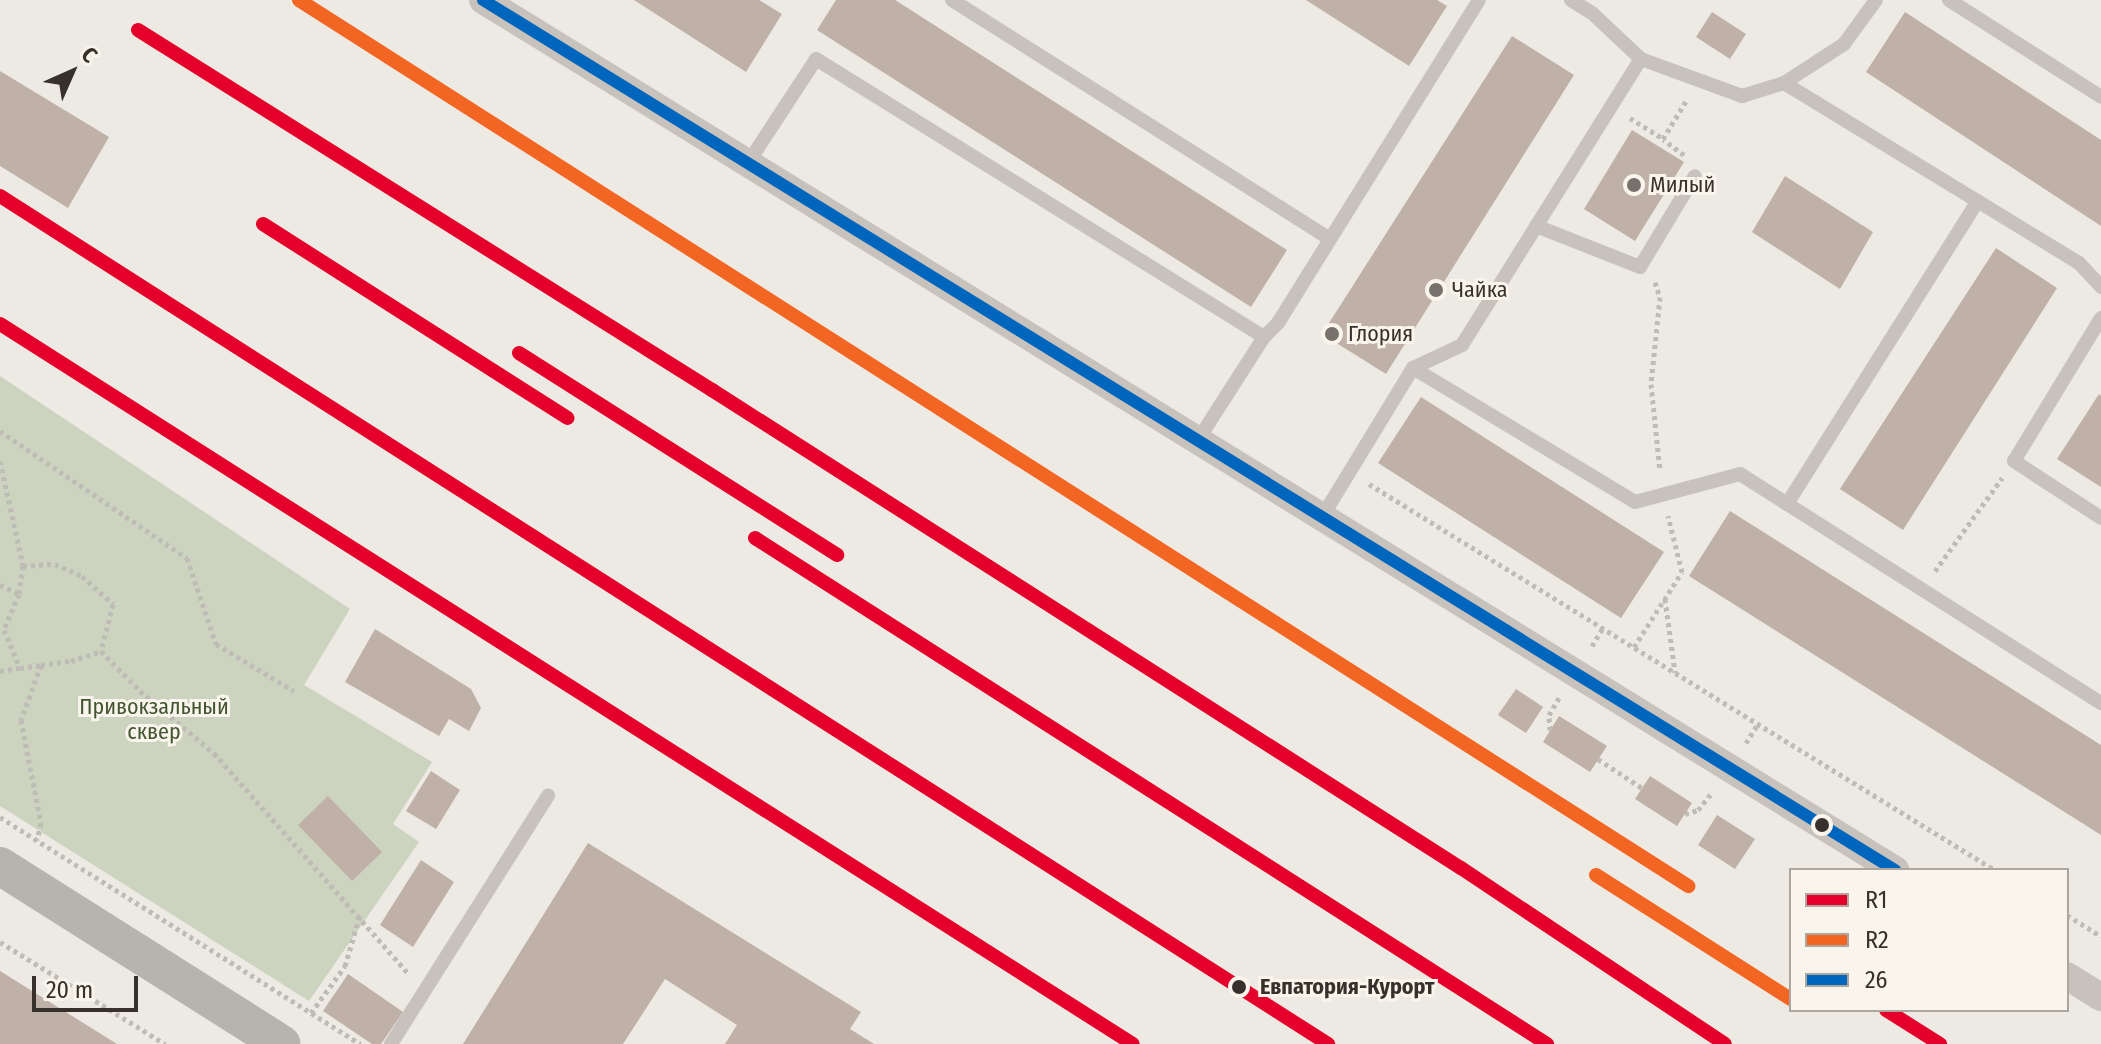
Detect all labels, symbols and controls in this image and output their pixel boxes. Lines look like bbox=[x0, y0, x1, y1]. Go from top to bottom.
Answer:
north arrow bbox=[32, 32, 112, 112]
text: С bbox=[76, 41, 103, 68]
place label: Милый bbox=[1650, 172, 1715, 198]
marker: Милый bbox=[1625, 176, 1643, 194]
place label: Чайка bbox=[1452, 277, 1507, 303]
marker: Чайка bbox=[1427, 281, 1445, 299]
place label: Глория bbox=[1348, 321, 1413, 347]
marker: Глория bbox=[1323, 325, 1341, 343]
park label: Привокзальный сквер bbox=[79, 693, 229, 744]
unlabelled marker bbox=[1814, 817, 1830, 833]
legend bbox=[1789, 868, 2069, 1012]
text: R1 bbox=[1865, 886, 1887, 914]
text: R2 bbox=[1865, 926, 1889, 954]
scale bar bbox=[36, 960, 142, 1010]
text: 26 bbox=[1865, 966, 1888, 994]
marker: Евпатория-Курорт bbox=[1225, 973, 1253, 1001]
place label: Евпатория-Курорт bbox=[1260, 974, 1434, 1000]
text: 20 m bbox=[46, 976, 93, 1004]

